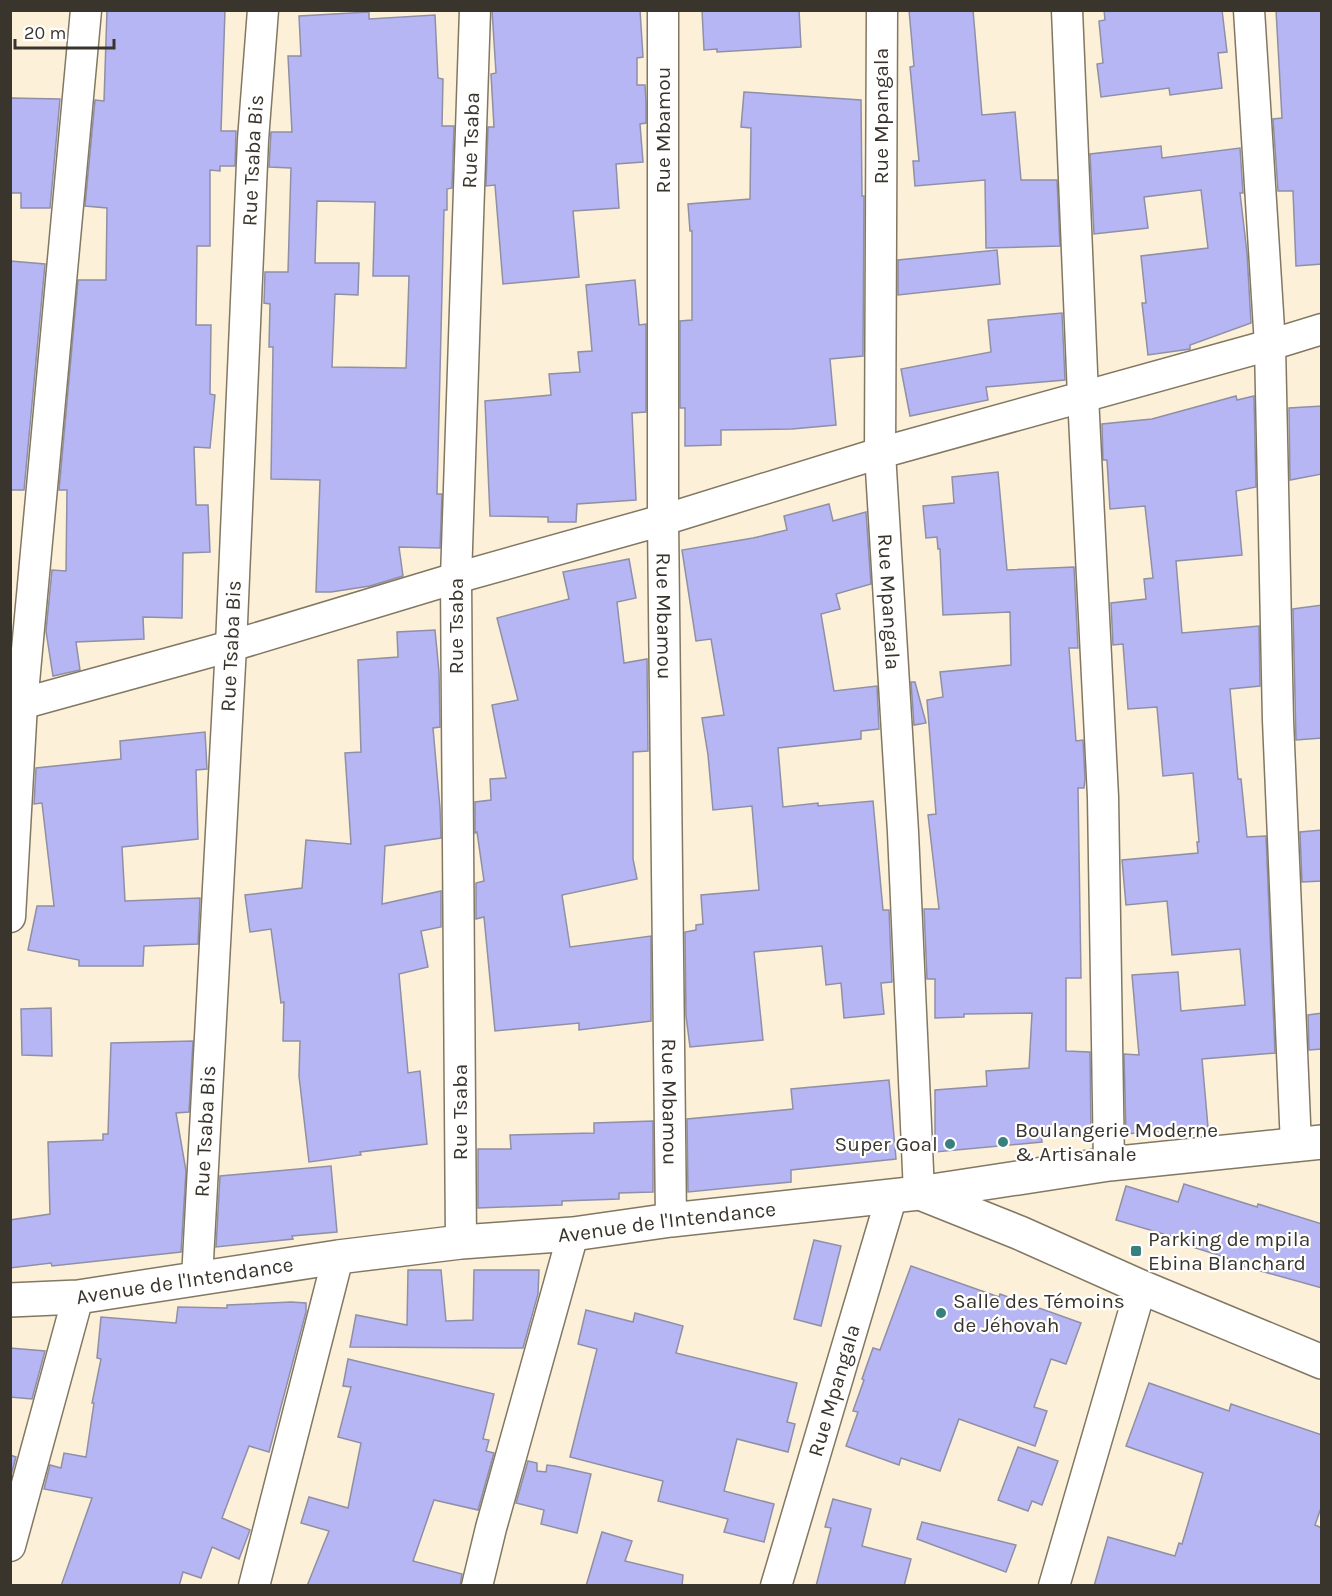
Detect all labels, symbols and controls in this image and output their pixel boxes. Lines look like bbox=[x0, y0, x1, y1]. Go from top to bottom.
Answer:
scale bar bbox=[15, 12, 114, 50]
text: 20 m bbox=[24, 22, 66, 44]
street label: Rue Mpangala bbox=[869, 48, 893, 184]
street label: Rue Mbamou bbox=[651, 67, 675, 193]
street label: Rue Tsaba bbox=[457, 92, 484, 189]
street label: Rue Tsaba Bis bbox=[237, 94, 268, 227]
street label: Rue Mpangala bbox=[873, 533, 905, 671]
street label: Rue Mbamou bbox=[651, 552, 677, 680]
street label: Rue Tsaba bbox=[444, 578, 468, 674]
street label: Rue Tsaba Bis bbox=[215, 580, 246, 712]
street label: Rue Mbamou bbox=[657, 1038, 682, 1166]
street label: Rue Tsaba bbox=[448, 1064, 472, 1160]
street label: Rue Tsaba Bis bbox=[189, 1065, 220, 1198]
place label: Boulangerie Moderne & Artisanale bbox=[1015, 1118, 1218, 1166]
place label: Super Goal bbox=[835, 1132, 938, 1156]
marker: Boulangerie Moderne & Artisanale bbox=[996, 1135, 1010, 1149]
marker: Super Goal bbox=[943, 1137, 957, 1151]
street label: Avenue de l'Intendance bbox=[557, 1197, 777, 1247]
place label: Parking de mpila Ebina Blanchard bbox=[1148, 1227, 1310, 1275]
marker: Parking de mpila Ebina Blanchard bbox=[1129, 1244, 1143, 1258]
street label: Avenue de l'Intendance bbox=[74, 1252, 295, 1309]
place label: Salle des Témoins de Jéhovah bbox=[953, 1289, 1125, 1337]
marker: Salle des Témoins de Jéhovah bbox=[934, 1306, 948, 1320]
street label: Rue Mpangala bbox=[803, 1322, 865, 1459]

